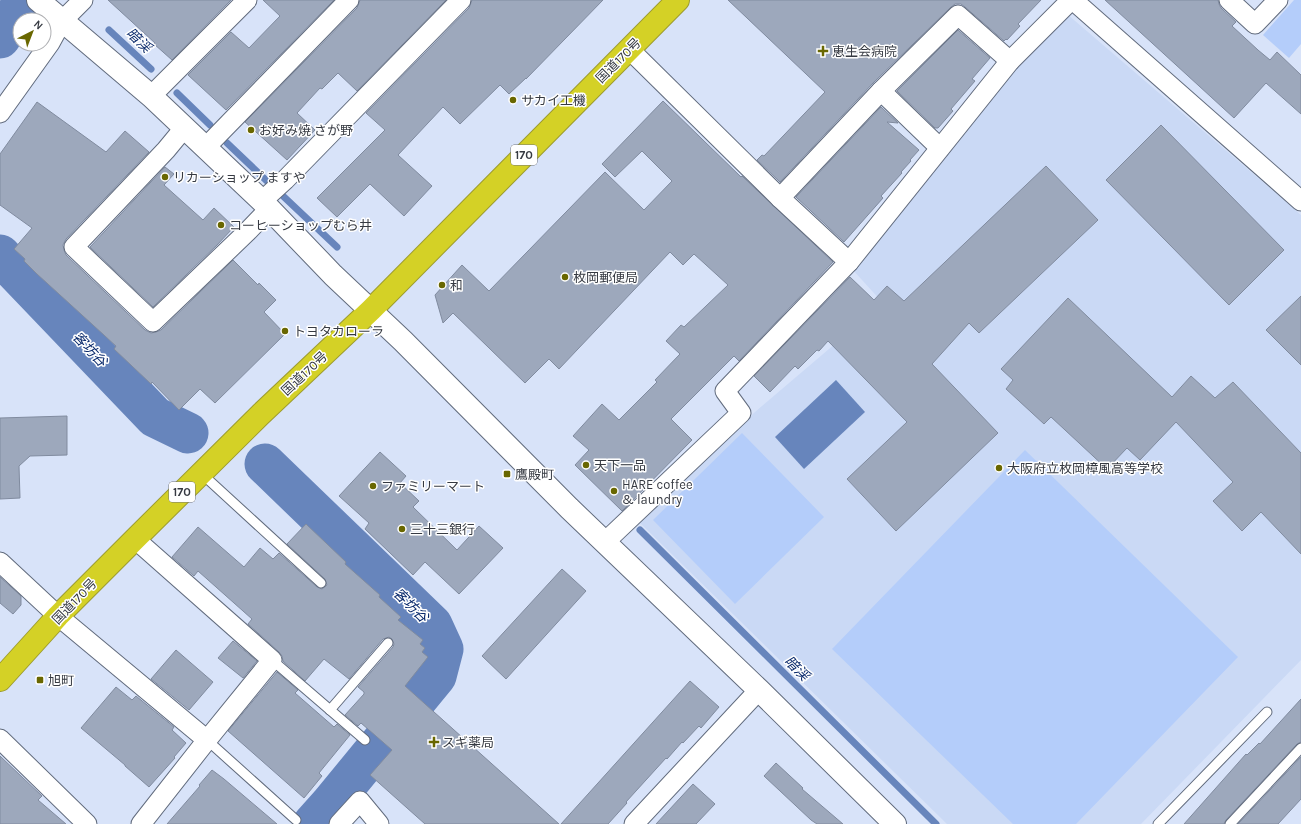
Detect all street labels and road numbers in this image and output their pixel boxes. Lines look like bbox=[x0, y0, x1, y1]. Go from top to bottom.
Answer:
street label: 国道170号 bbox=[593, 35, 644, 86]
road number: 170 bbox=[511, 145, 537, 165]
street label: 国道170号 bbox=[278, 348, 330, 398]
road number: 170 bbox=[169, 482, 195, 502]
street label: 国道170号 bbox=[49, 576, 100, 627]

